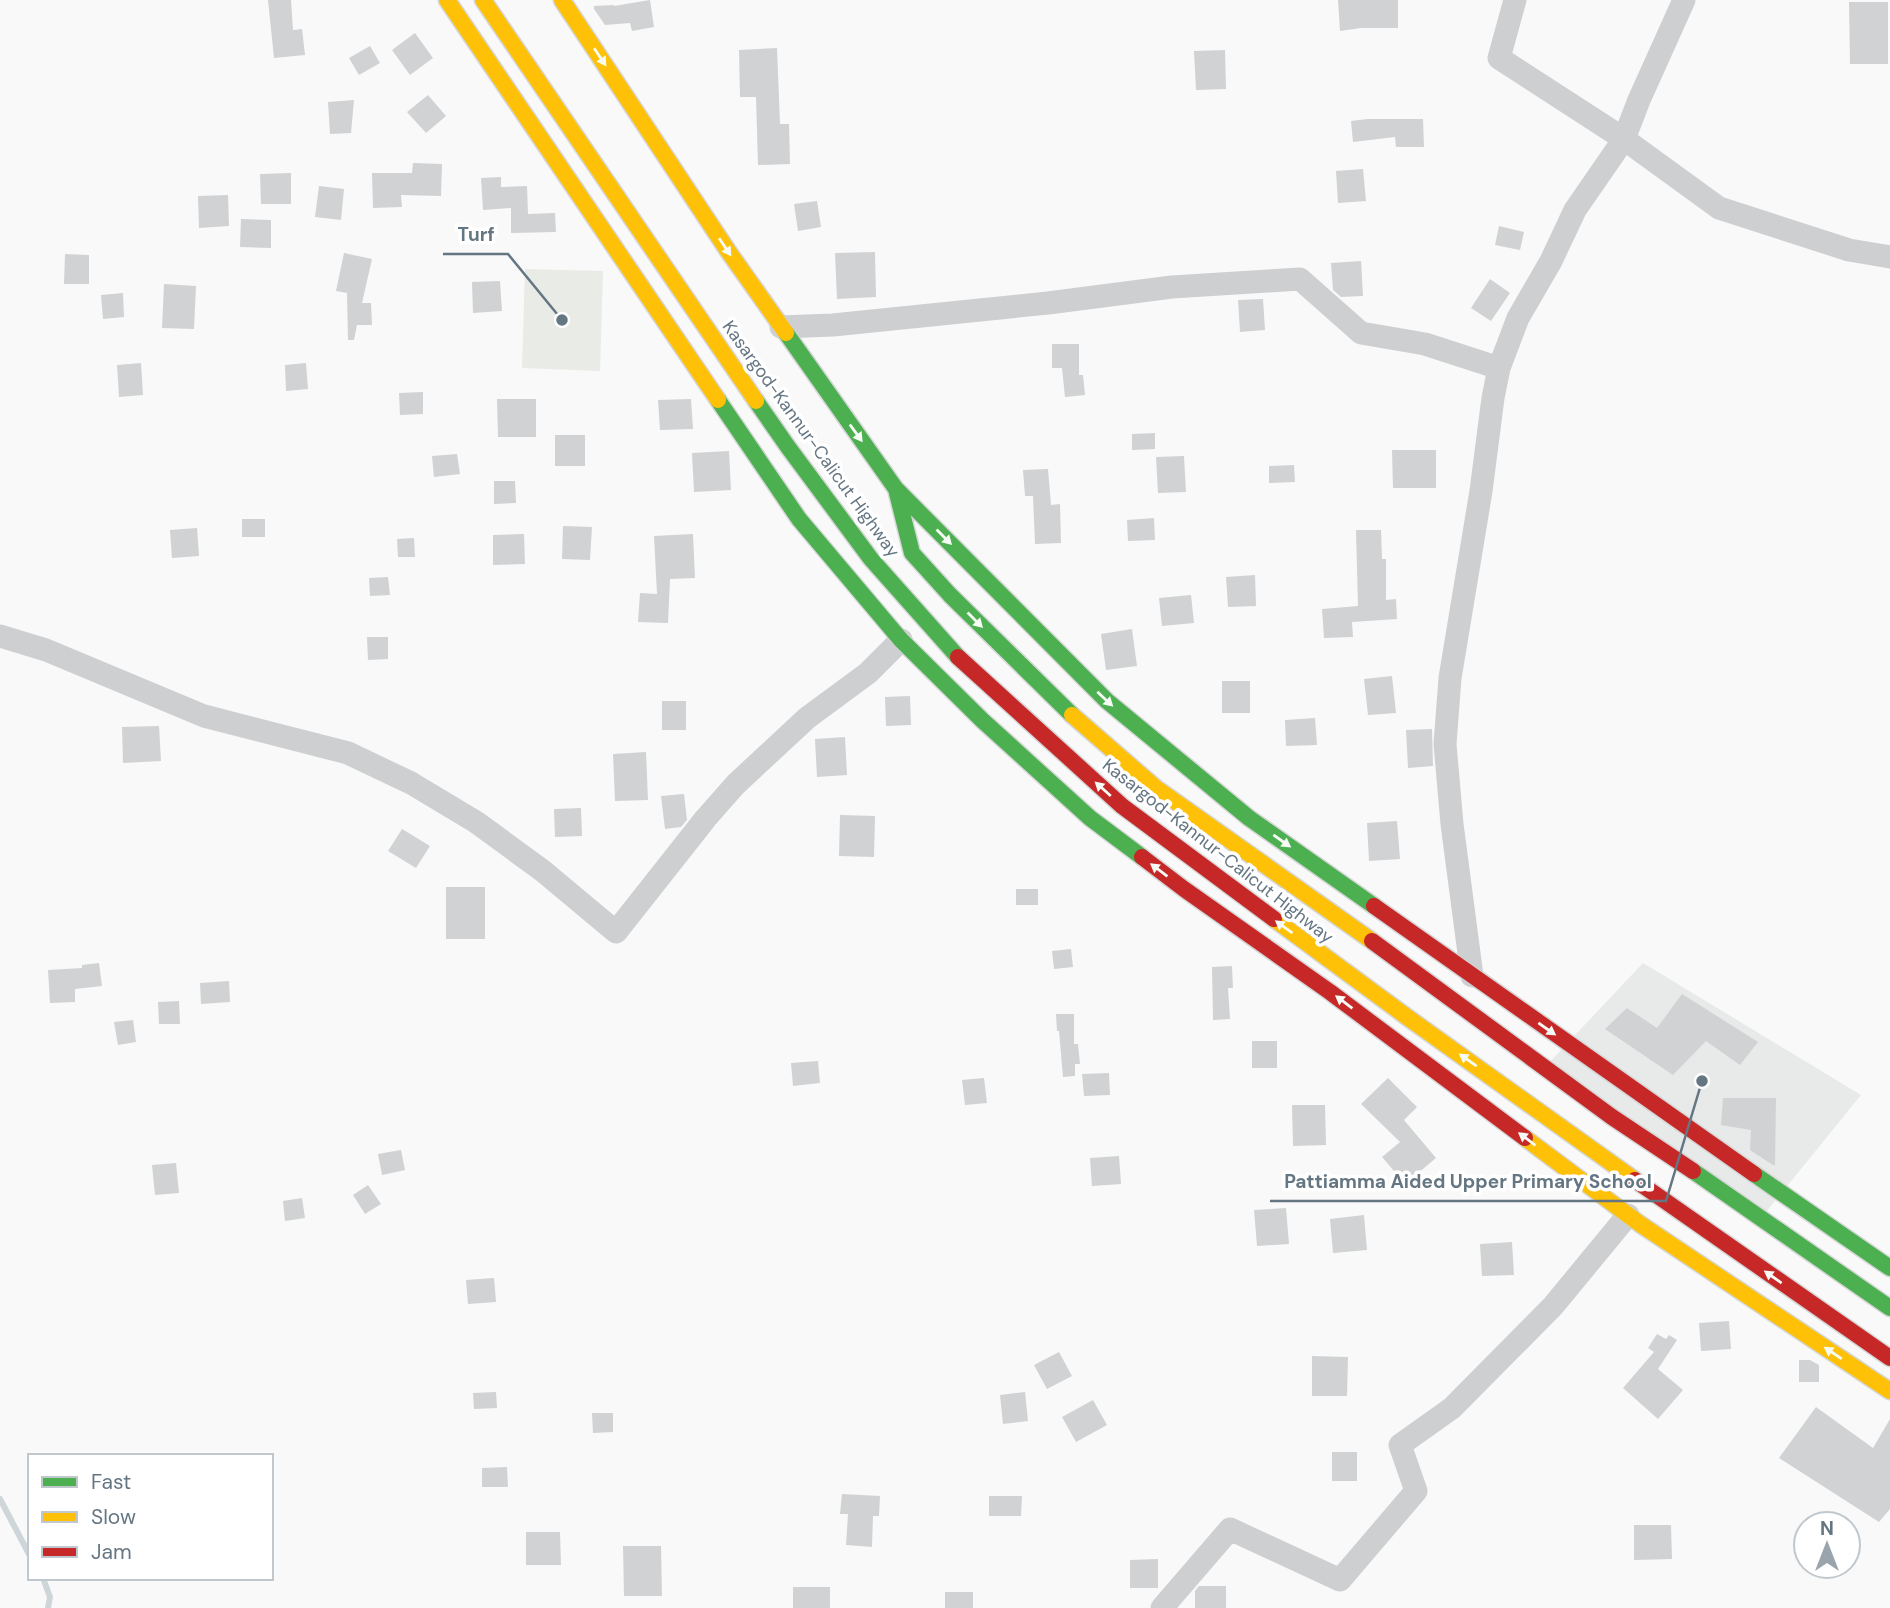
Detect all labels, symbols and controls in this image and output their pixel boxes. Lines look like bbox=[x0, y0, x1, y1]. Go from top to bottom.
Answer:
one-way arrow bbox=[593, 47, 606, 66]
callout: Turf bbox=[443, 214, 508, 254]
text: Turf bbox=[458, 222, 494, 247]
one-way arrow bbox=[718, 238, 732, 256]
street label: Kasargod-Kannur-Calicut Highway bbox=[717, 316, 905, 562]
one-way arrow bbox=[849, 424, 863, 442]
one-way arrow bbox=[936, 529, 953, 546]
one-way arrow bbox=[967, 612, 984, 629]
one-way arrow bbox=[1096, 690, 1113, 706]
street label: Kasargod-Kannur-Calicut Highway bbox=[1097, 753, 1339, 949]
one-way arrow bbox=[1094, 781, 1112, 797]
one-way arrow bbox=[1273, 834, 1291, 848]
one-way arrow bbox=[1150, 864, 1168, 878]
one-way arrow bbox=[1275, 920, 1293, 934]
one-way arrow bbox=[1335, 996, 1353, 1010]
one-way arrow bbox=[1538, 1022, 1556, 1036]
one-way arrow bbox=[1459, 1053, 1477, 1067]
one-way arrow bbox=[1518, 1131, 1536, 1146]
callout: Pattiamma Aided Upper Primary School bbox=[1270, 1161, 1666, 1201]
text: Pattiamma Aided Upper Primary School bbox=[1284, 1169, 1652, 1194]
one-way arrow bbox=[1764, 1270, 1782, 1284]
one-way arrow bbox=[1824, 1346, 1842, 1360]
legend bbox=[28, 1454, 273, 1580]
text: Fast bbox=[91, 1468, 131, 1496]
text: Slow bbox=[91, 1503, 136, 1531]
north arrow bbox=[1792, 1510, 1862, 1580]
text: N bbox=[1820, 1516, 1834, 1541]
text: Jam bbox=[91, 1538, 132, 1566]

